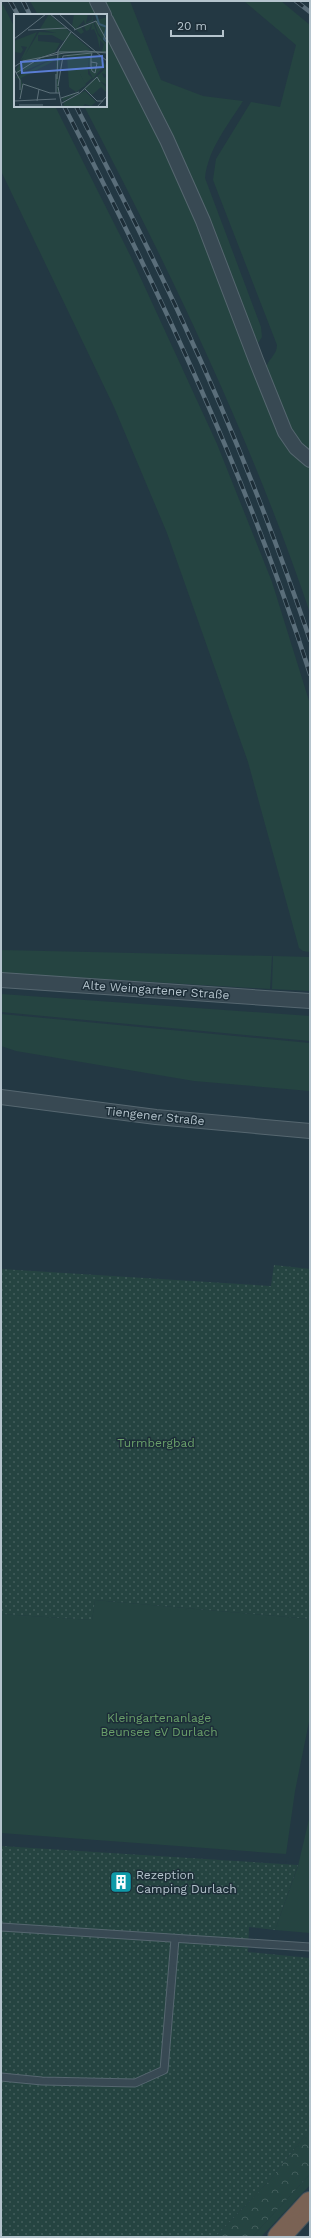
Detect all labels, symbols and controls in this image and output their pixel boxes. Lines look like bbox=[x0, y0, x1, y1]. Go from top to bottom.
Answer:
scale bar bbox=[171, 12, 223, 38]
inset map bbox=[14, 14, 107, 107]
text: 20 m bbox=[177, 19, 207, 33]
street label: Alte Weingartener Straße bbox=[82, 978, 230, 1002]
street label: Tiengener Straße bbox=[105, 1104, 205, 1128]
park label: Turmbergbad bbox=[117, 1436, 195, 1450]
park label: Kleingartenanlage Beunsee eV Durlach bbox=[100, 1711, 218, 1739]
place label: Rezeption Camping Durlach bbox=[136, 1868, 237, 1896]
building icon: Rezeption Camping Durlach bbox=[108, 1869, 134, 1895]

